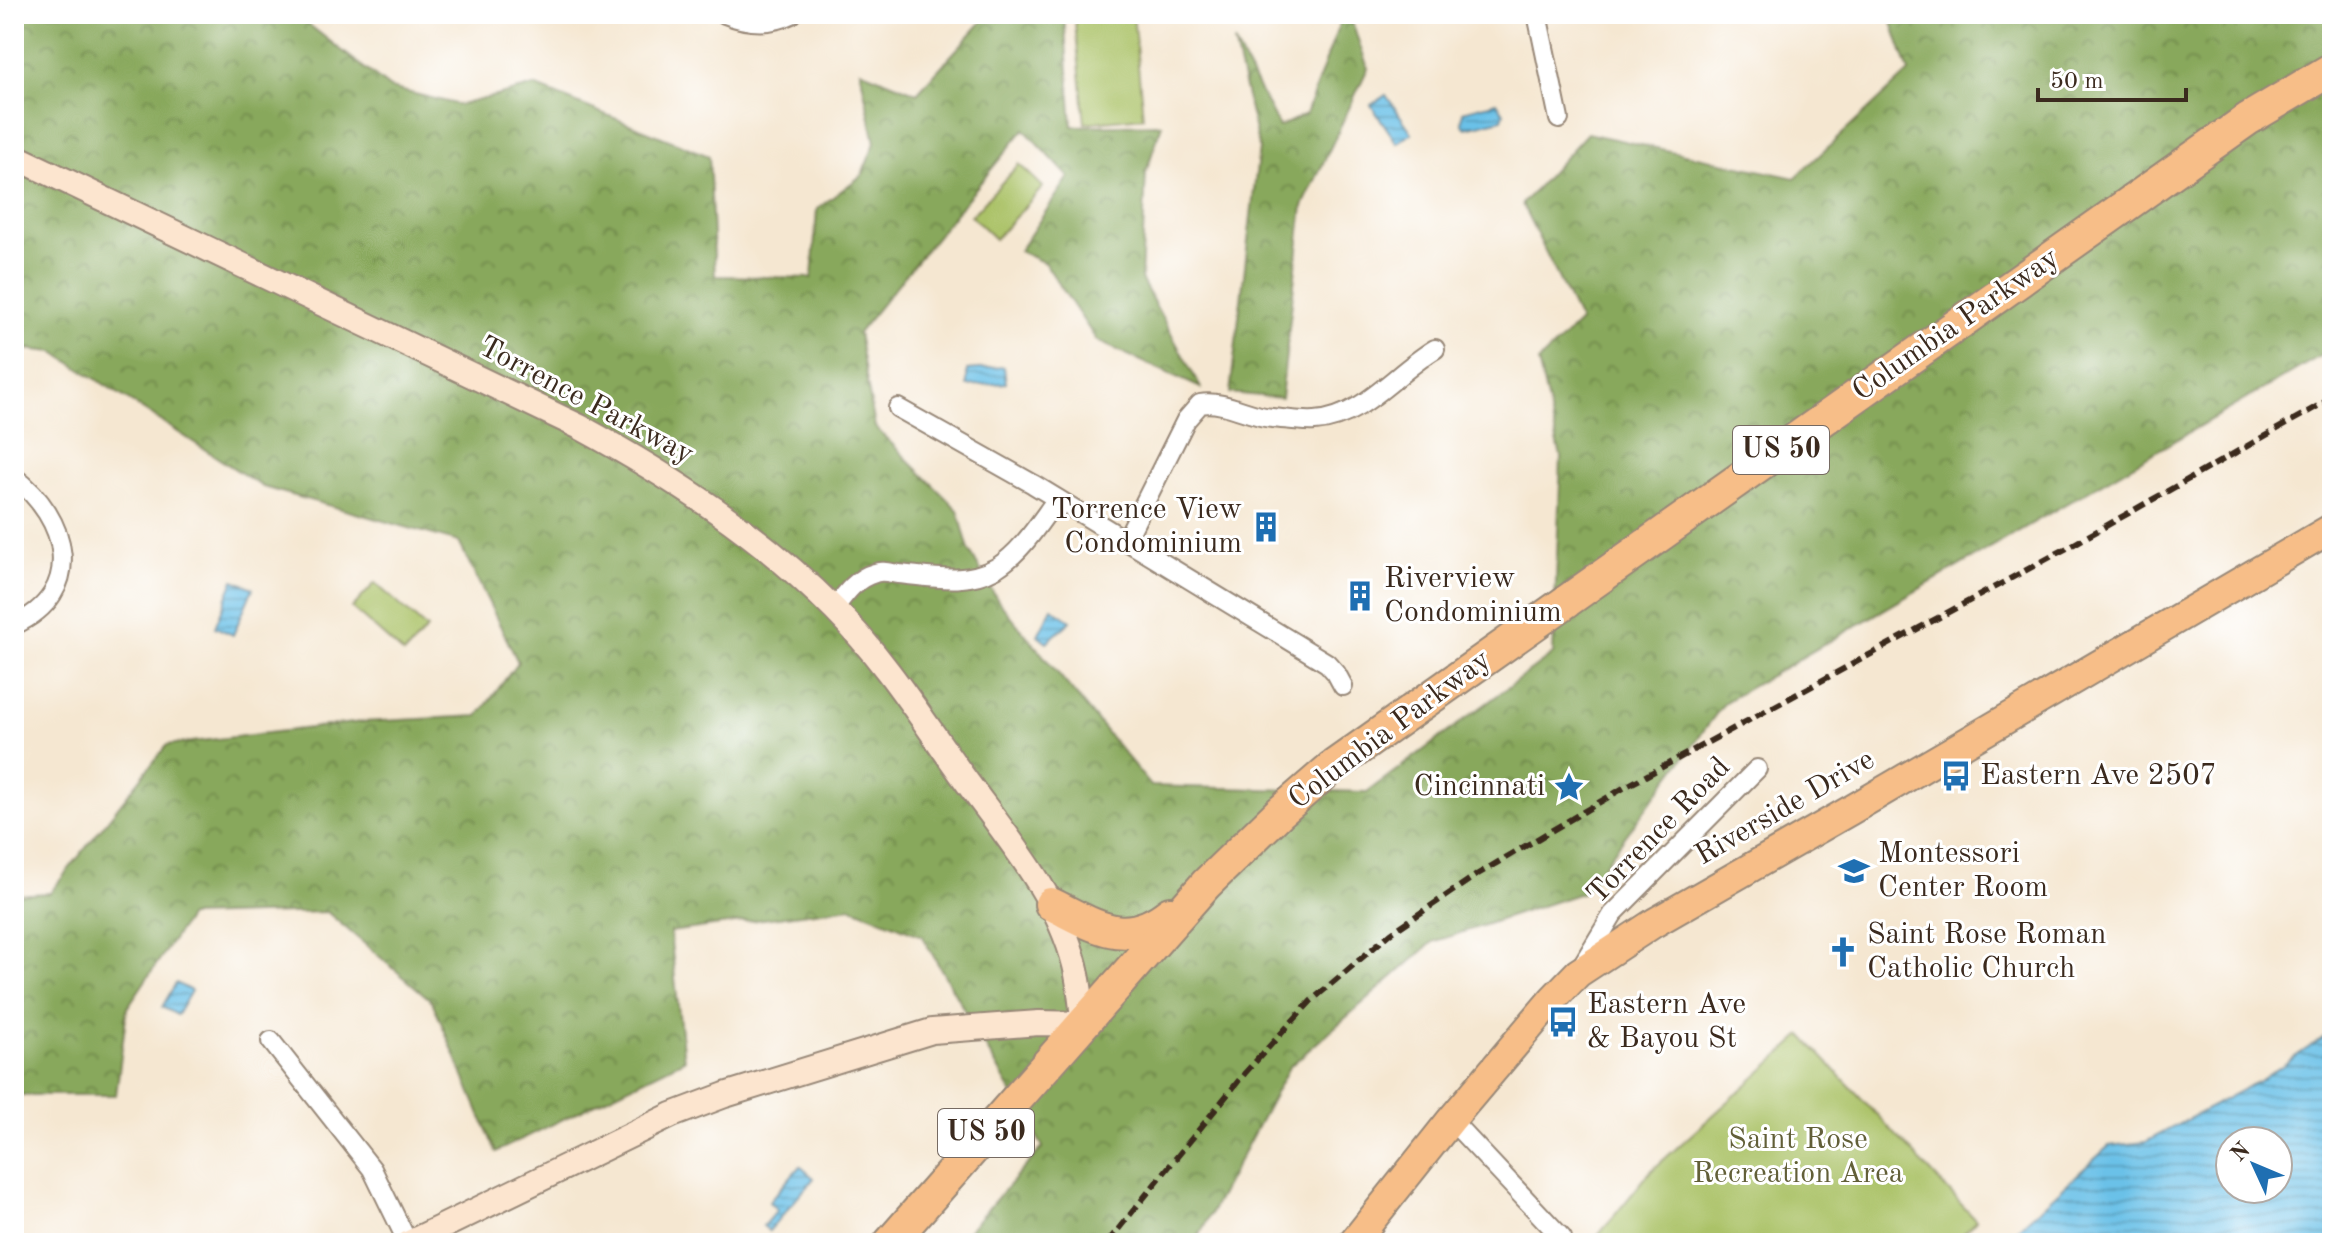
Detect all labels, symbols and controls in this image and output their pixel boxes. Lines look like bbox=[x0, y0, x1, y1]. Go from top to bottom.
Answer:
scale bar bbox=[2038, 52, 2186, 102]
text: 50 m bbox=[2050, 70, 2104, 94]
street label: Columbia Parkway bbox=[1847, 243, 2065, 407]
street label: Torrence Parkway bbox=[474, 332, 698, 470]
road number: US 50 bbox=[1733, 426, 1829, 474]
place label: Torrence View Condominium bbox=[1051, 495, 1242, 559]
building icon: Torrence View Condominium bbox=[1249, 510, 1283, 544]
place label: Riverview Condominium bbox=[1384, 564, 1562, 628]
building icon: Riverview Condominium bbox=[1343, 579, 1377, 613]
street label: Columbia Parkway bbox=[1284, 645, 1497, 815]
street label: Riverside Drive bbox=[1690, 745, 1880, 871]
street label: Torrence Road bbox=[1582, 752, 1736, 910]
bus stop icon: Eastern Ave 2507 bbox=[1939, 759, 1973, 793]
place label: Eastern Ave 2507 bbox=[1980, 761, 2217, 791]
place icon: Cincinnati bbox=[1552, 770, 1586, 804]
place label: Cincinnati bbox=[1414, 772, 1545, 802]
place label: Montessori Center Room bbox=[1878, 839, 2048, 903]
school or university icon: Montessori Center Room bbox=[1837, 854, 1871, 888]
place label: Saint Rose Roman Catholic Church bbox=[1867, 920, 2106, 984]
church icon: Saint Rose Roman Catholic Church bbox=[1826, 935, 1860, 969]
place label: Eastern Ave & Bayou St bbox=[1587, 990, 1746, 1054]
bus stop icon: Eastern Ave & Bayou St bbox=[1546, 1005, 1580, 1039]
road number: US 50 bbox=[938, 1109, 1034, 1157]
park label: Saint Rose Recreation Area bbox=[1692, 1125, 1904, 1189]
north arrow bbox=[2214, 1125, 2294, 1205]
text: N bbox=[2227, 1139, 2255, 1166]

